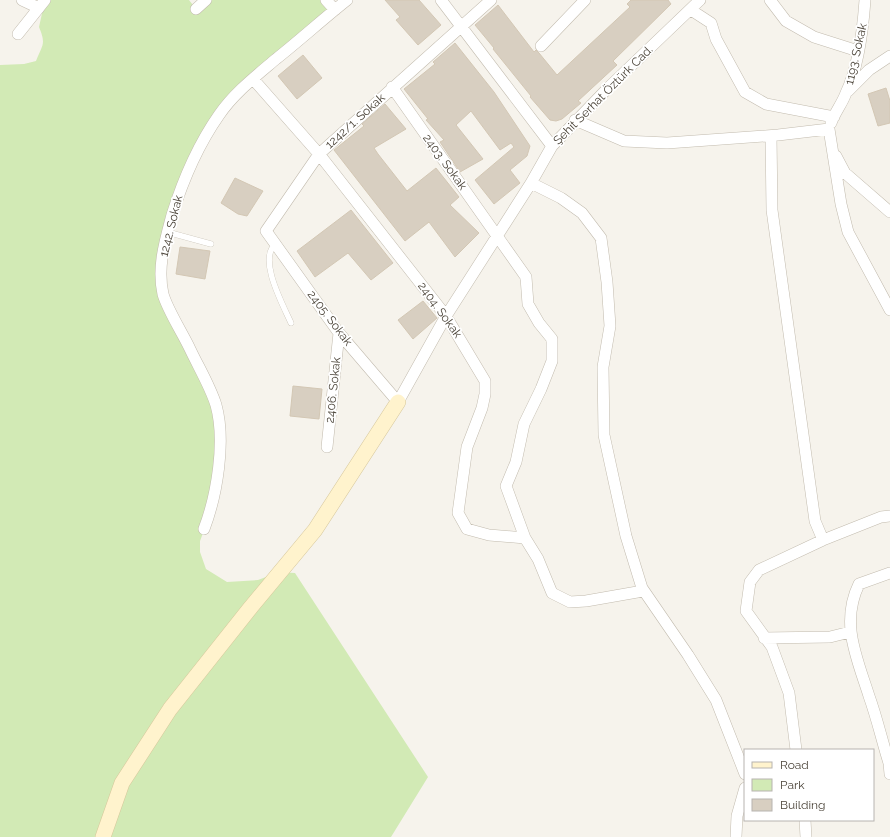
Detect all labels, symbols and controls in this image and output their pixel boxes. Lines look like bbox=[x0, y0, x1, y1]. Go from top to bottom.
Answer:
street label: 1193. Sokak bbox=[842, 21, 870, 86]
street label: Şehit Serhat Öztürk Cad. bbox=[551, 43, 655, 147]
street label: 1242/1. Sokak bbox=[322, 90, 388, 151]
street label: 2403. Sokak bbox=[420, 131, 470, 193]
street label: 1242. Sokak bbox=[157, 193, 186, 258]
street label: 2404. Sokak bbox=[415, 279, 465, 341]
street label: 2405. Sokak bbox=[305, 288, 356, 349]
street label: 2406. Sokak bbox=[323, 356, 343, 424]
legend bbox=[744, 749, 874, 821]
text: Road bbox=[780, 758, 809, 772]
text: Park bbox=[780, 778, 805, 792]
text: Building bbox=[780, 798, 826, 812]

